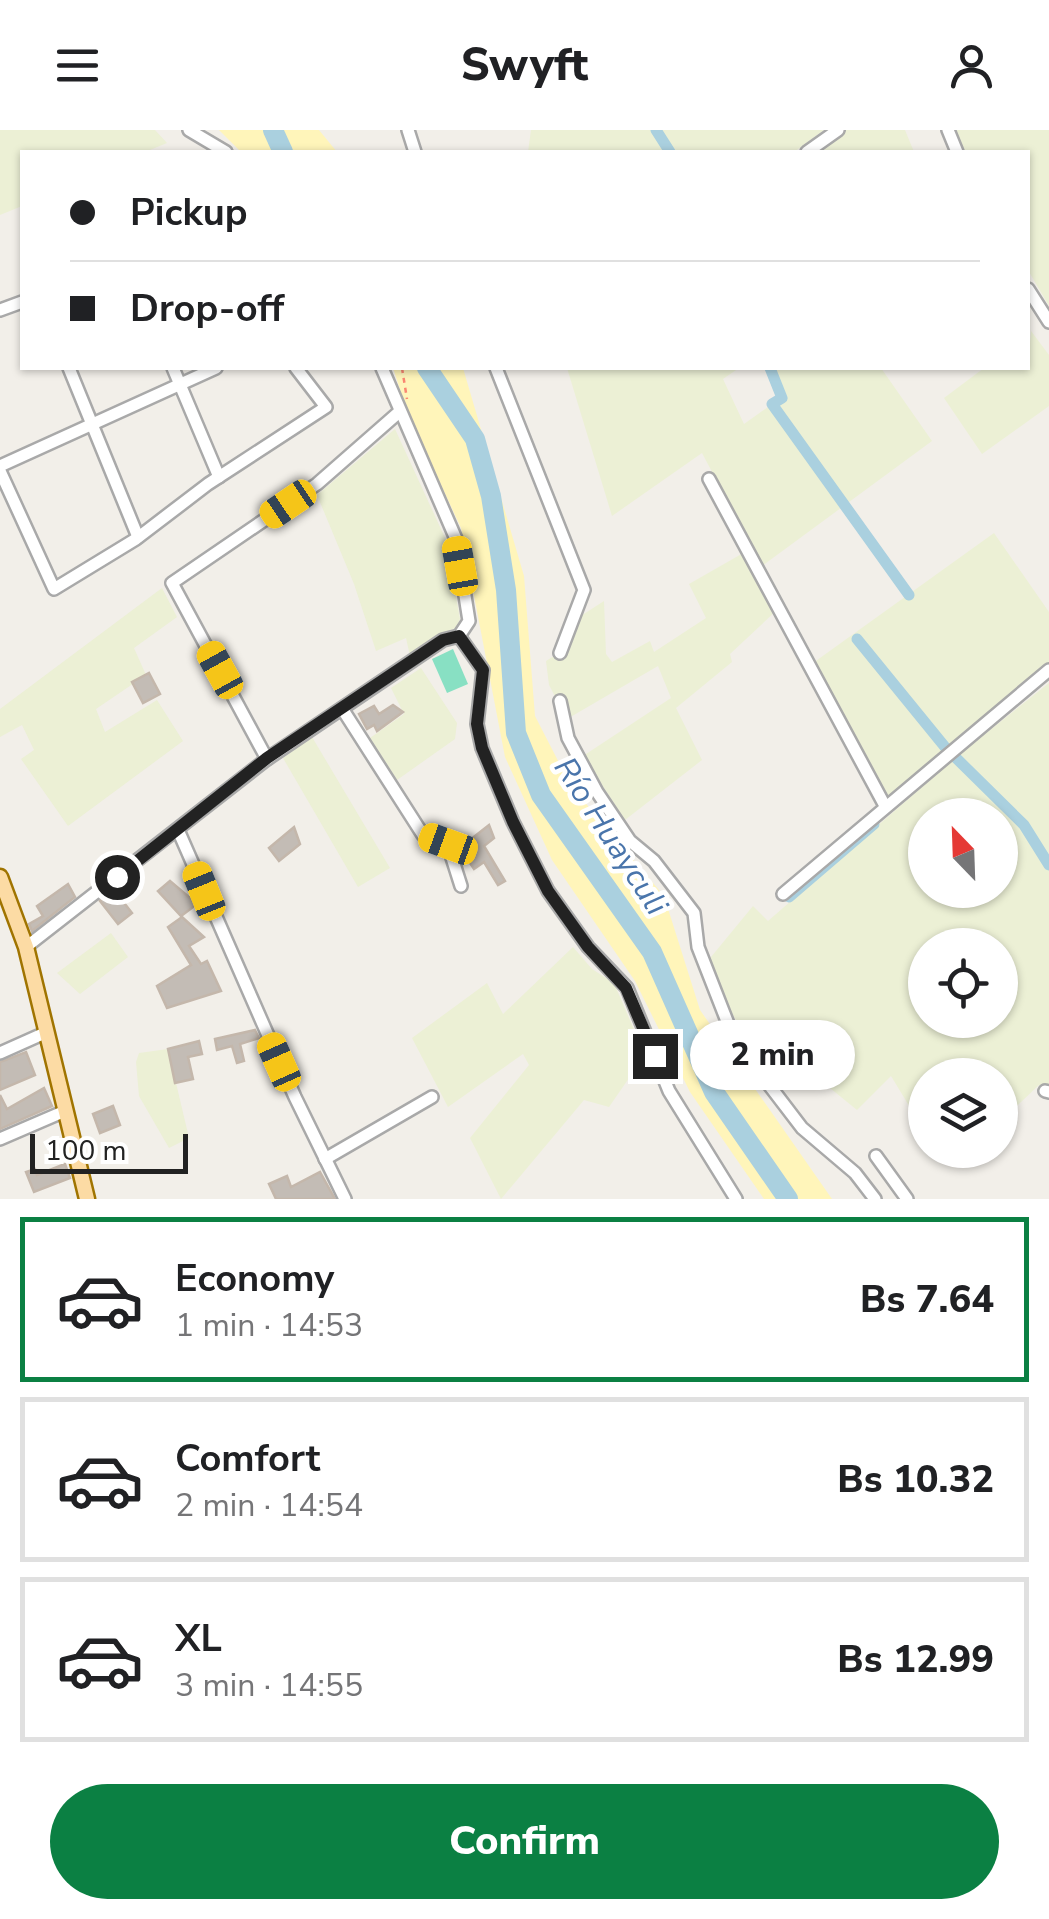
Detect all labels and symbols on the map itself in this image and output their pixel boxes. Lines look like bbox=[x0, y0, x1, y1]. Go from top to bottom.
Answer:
car bbox=[255, 475, 321, 533]
car bbox=[440, 534, 480, 598]
car bbox=[192, 636, 248, 704]
water label: Río Huayculi bbox=[544, 749, 678, 924]
north arrow bbox=[908, 798, 1018, 908]
car bbox=[415, 820, 481, 868]
route start bbox=[95, 855, 140, 900]
car bbox=[179, 858, 229, 924]
callout: 2 min bbox=[690, 1021, 855, 1091]
car bbox=[253, 1028, 305, 1096]
route end bbox=[633, 1034, 678, 1079]
scale bar bbox=[30, 1129, 188, 1174]

